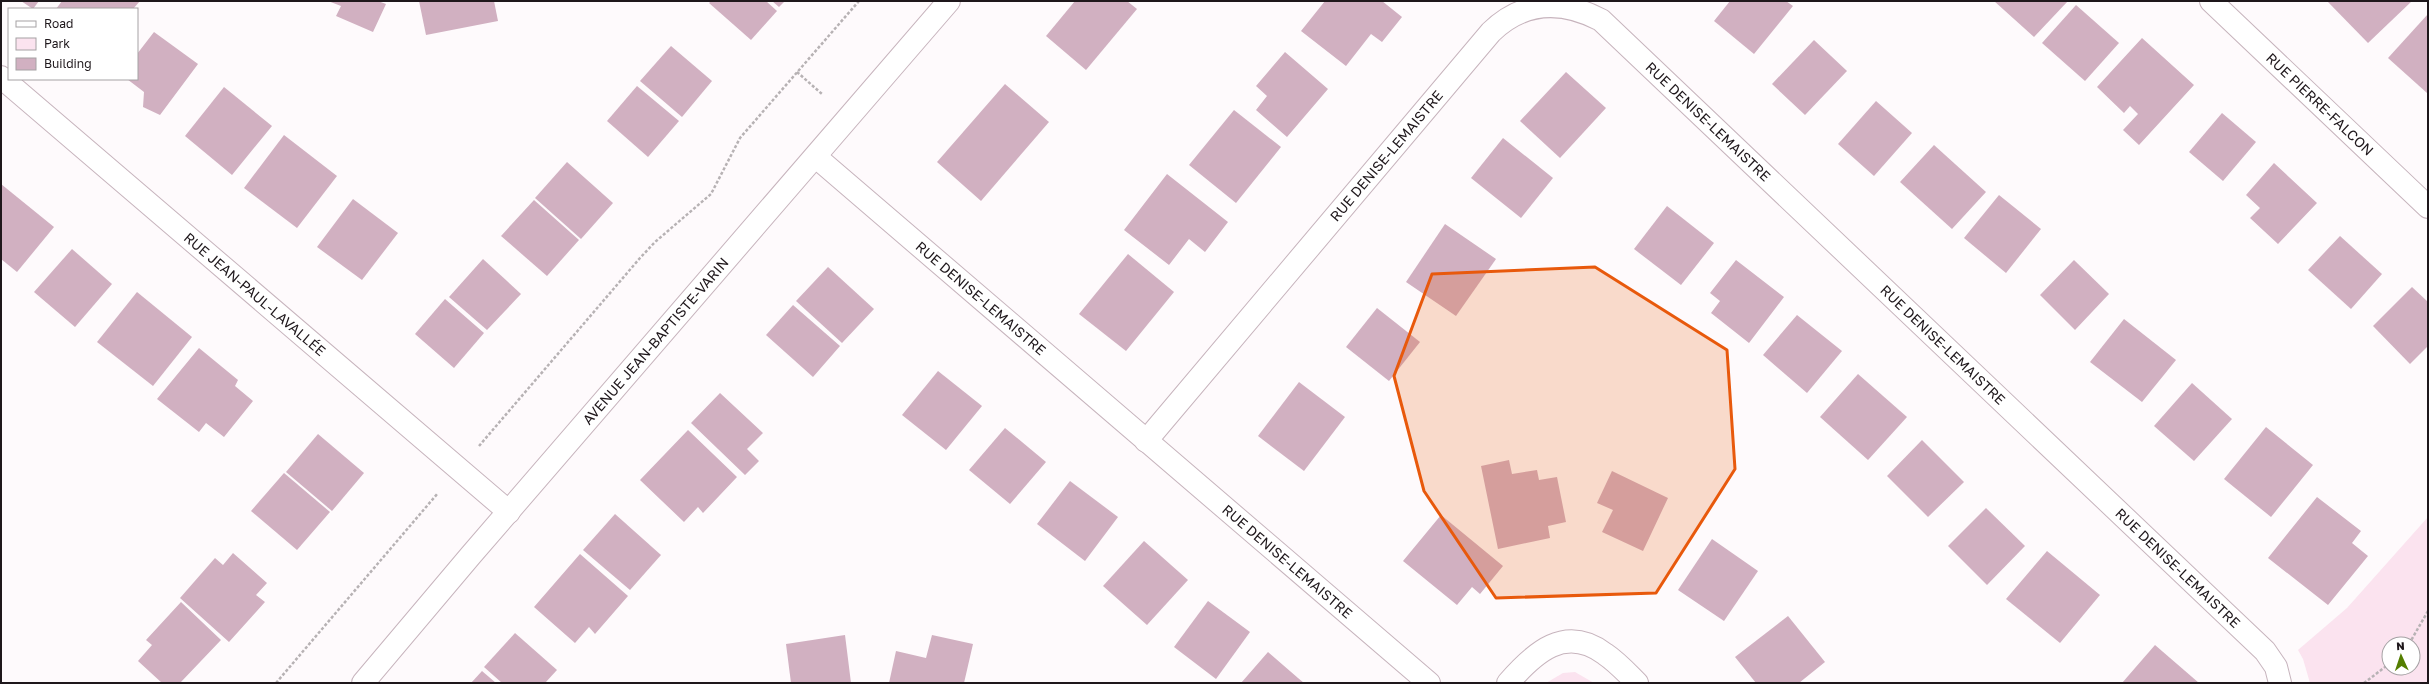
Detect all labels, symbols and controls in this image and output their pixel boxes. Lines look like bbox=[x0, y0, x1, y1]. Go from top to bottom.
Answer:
legend bbox=[8, 8, 138, 80]
text: Road bbox=[44, 16, 73, 31]
text: Park bbox=[44, 36, 70, 51]
street label: RUE PIERRE-FALCON bbox=[2263, 49, 2377, 159]
text: Building bbox=[44, 56, 92, 71]
street label: RUE DENISE-LEMAISTRE bbox=[1642, 58, 1774, 185]
street label: RUE DENISE-LEMAISTRE bbox=[1326, 87, 1446, 224]
street label: RUE JEAN-PAUL-LAVALLÉE bbox=[181, 229, 329, 359]
street label: RUE DENISE-LEMAISTRE bbox=[913, 237, 1049, 358]
street label: AVENUE JEAN-BAPTISTE-VARIN bbox=[579, 254, 732, 428]
street label: RUE DENISE-LEMAISTRE bbox=[1877, 281, 2009, 408]
street label: RUE DENISE-LEMAISTRE bbox=[1219, 501, 1356, 621]
street label: RUE DENISE-LEMAISTRE bbox=[2112, 504, 2244, 631]
north arrow bbox=[2381, 636, 2421, 676]
text: N bbox=[2396, 639, 2405, 652]

